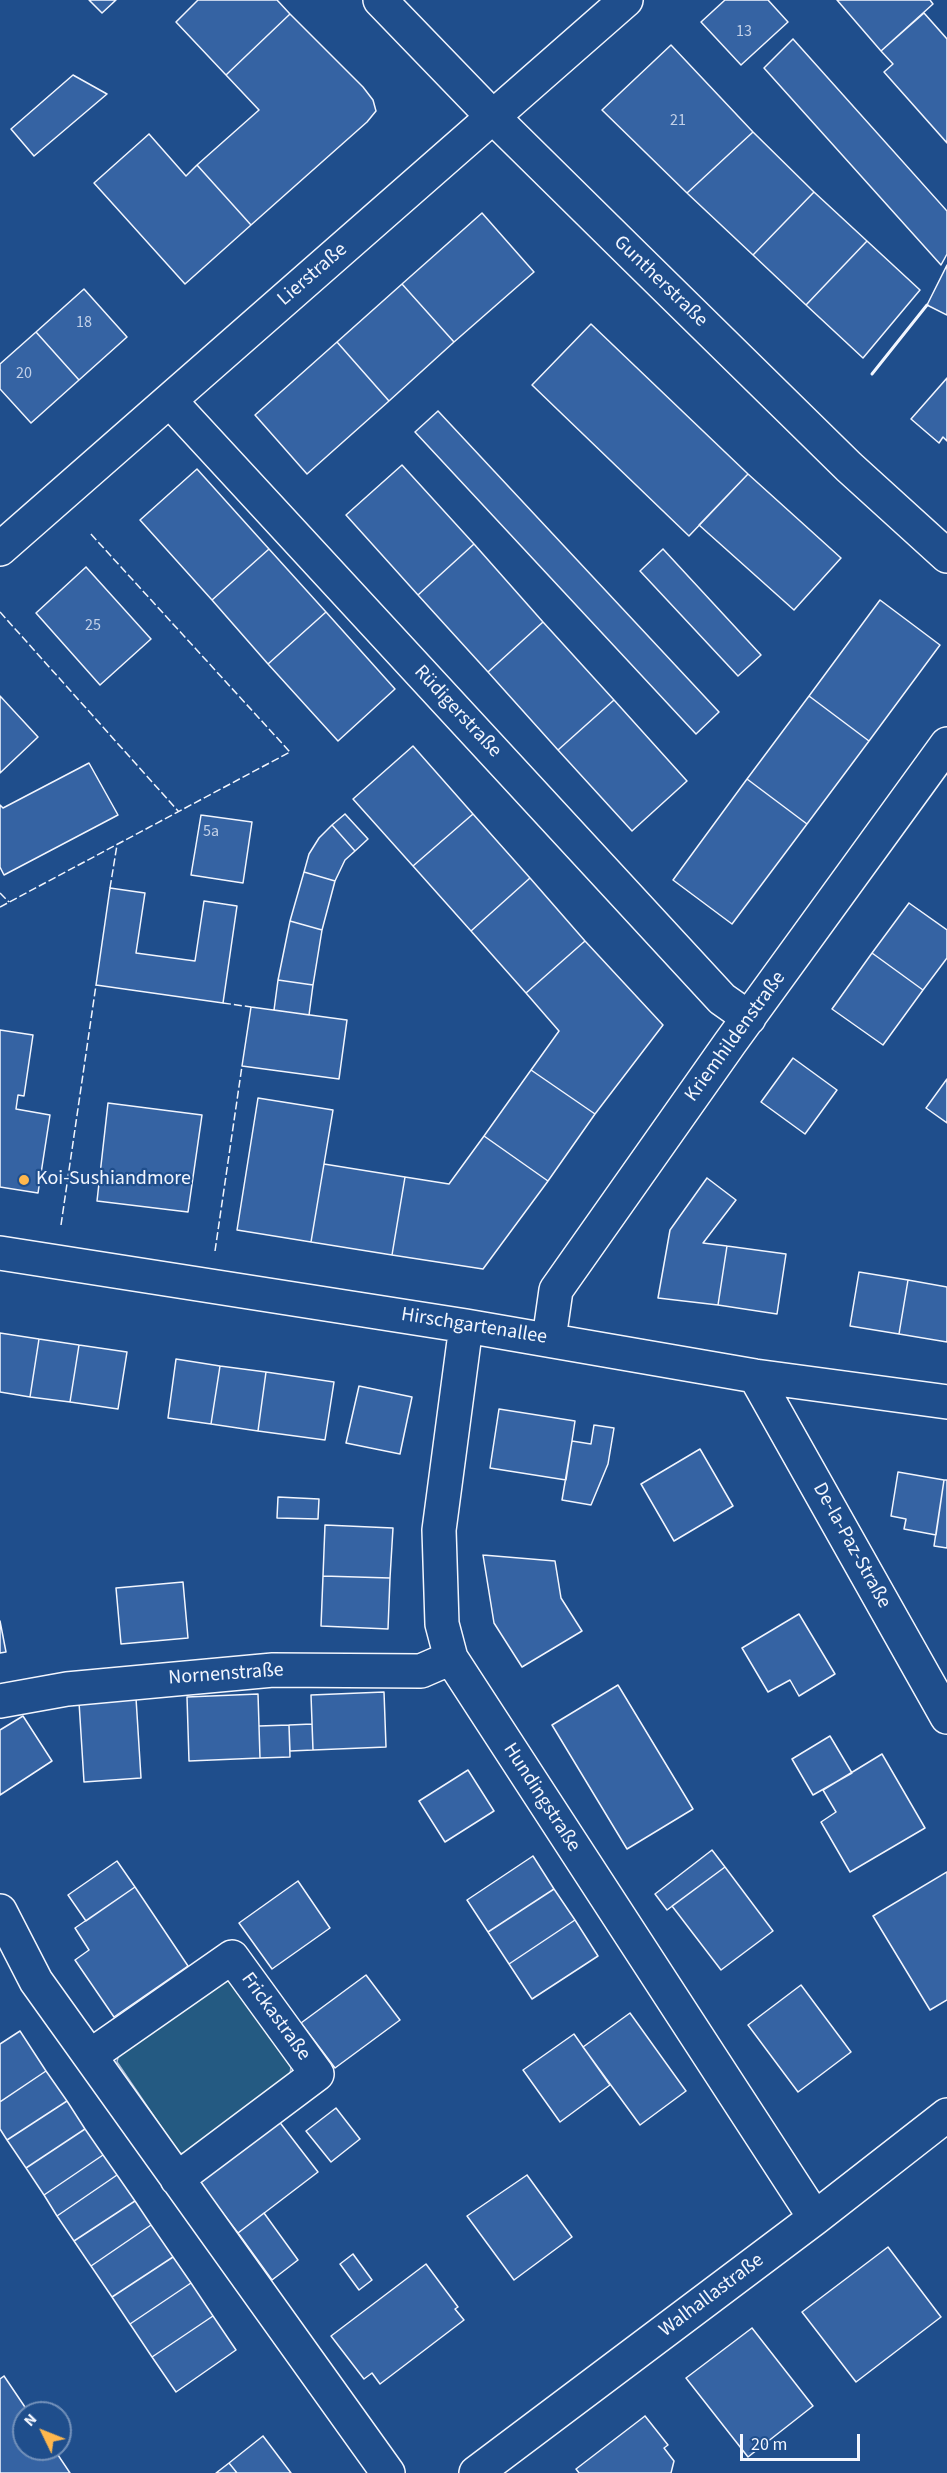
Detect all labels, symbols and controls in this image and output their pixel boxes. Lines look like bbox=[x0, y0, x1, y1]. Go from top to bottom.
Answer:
house number: 13 bbox=[736, 22, 752, 42]
house number: 21 bbox=[670, 111, 686, 131]
street label: Guntherstraße bbox=[608, 231, 712, 333]
street label: Lierstraße bbox=[273, 238, 353, 312]
house number: 18 bbox=[76, 313, 92, 333]
house number: 20 bbox=[16, 364, 32, 384]
house number: 25 bbox=[85, 616, 101, 636]
street label: Rüdigerstraße bbox=[408, 661, 506, 763]
house number: 5a bbox=[203, 822, 219, 842]
street label: Kriemhildenstraße bbox=[681, 967, 791, 1107]
place label: Koi-Sushiandmore bbox=[36, 1168, 191, 1192]
marker: Koi-Sushiandmore bbox=[17, 1173, 31, 1187]
street label: Hirschgartenallee bbox=[399, 1304, 549, 1350]
street label: De-la-Paz-Straße bbox=[807, 1479, 895, 1613]
street label: Nornenstraße bbox=[168, 1659, 284, 1691]
street label: Hundingstraße bbox=[497, 1739, 585, 1857]
street label: Frickastraße bbox=[235, 1968, 315, 2066]
street label: Walhallastraße bbox=[655, 2249, 769, 2343]
north arrow bbox=[12, 2401, 72, 2461]
text: N bbox=[19, 2409, 42, 2431]
scale bar bbox=[743, 2422, 863, 2460]
text: 20 m bbox=[751, 2432, 787, 2457]

